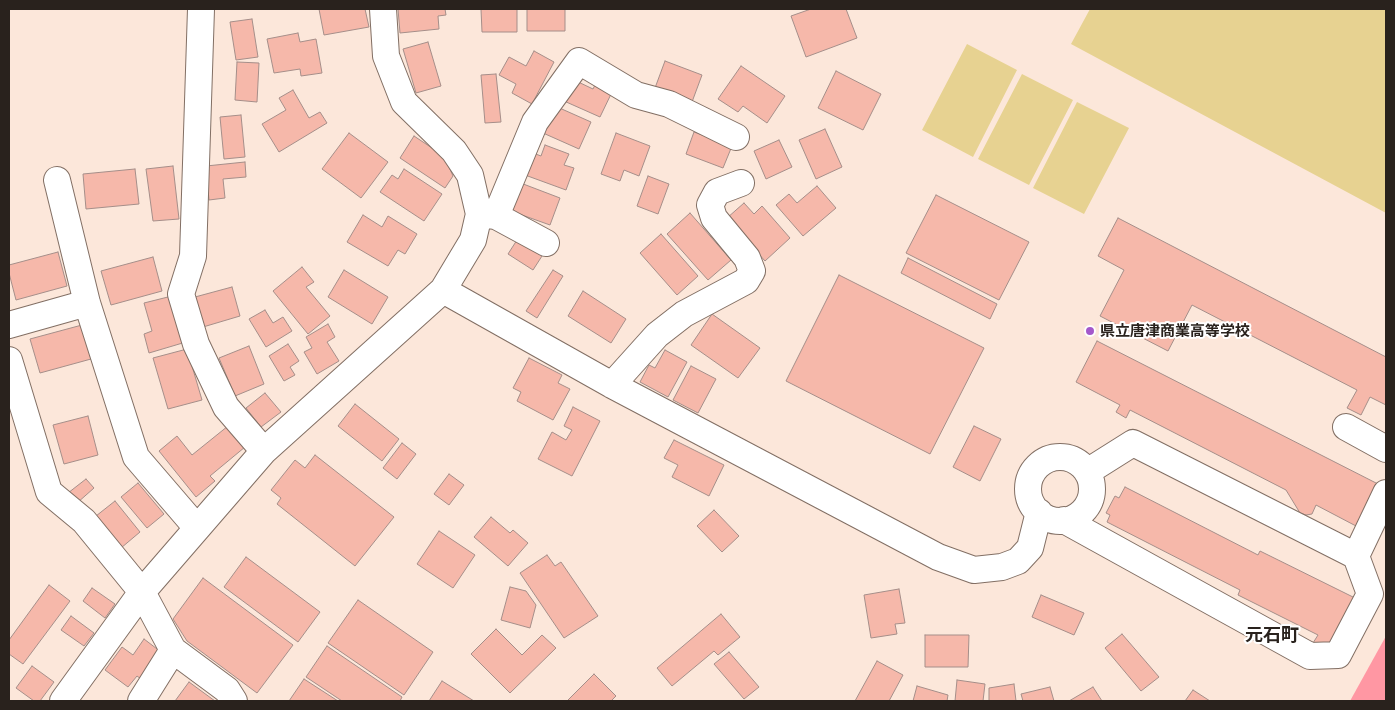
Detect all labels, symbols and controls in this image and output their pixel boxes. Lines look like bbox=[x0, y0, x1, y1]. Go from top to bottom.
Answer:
place label: 県立唐津商業高等学校 bbox=[1100, 322, 1250, 340]
marker: 県立唐津商業高等学校 bbox=[1084, 325, 1096, 337]
district label: 元石町 bbox=[1245, 624, 1299, 646]

